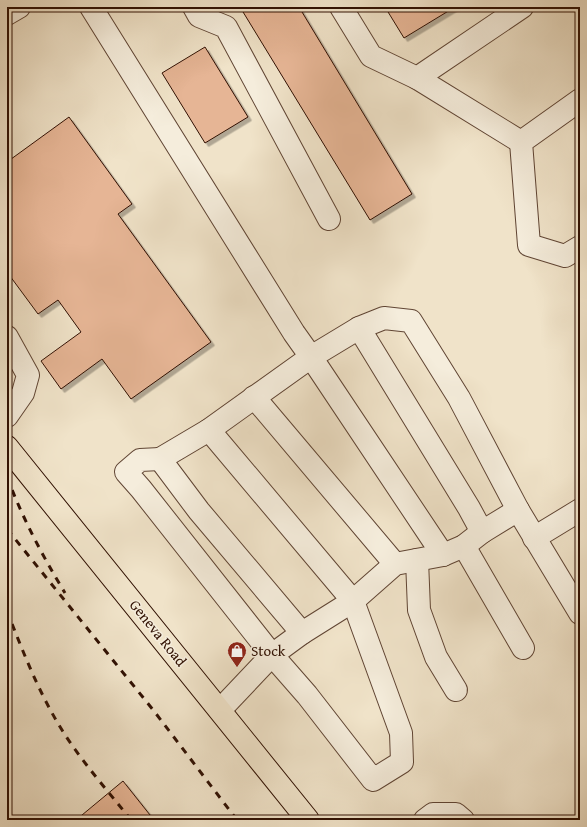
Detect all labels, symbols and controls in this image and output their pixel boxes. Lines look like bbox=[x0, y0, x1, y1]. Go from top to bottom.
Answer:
street label: Geneva Road bbox=[125, 595, 192, 670]
shop icon: Stock bbox=[226, 640, 248, 668]
place label: Stock bbox=[251, 640, 286, 661]

